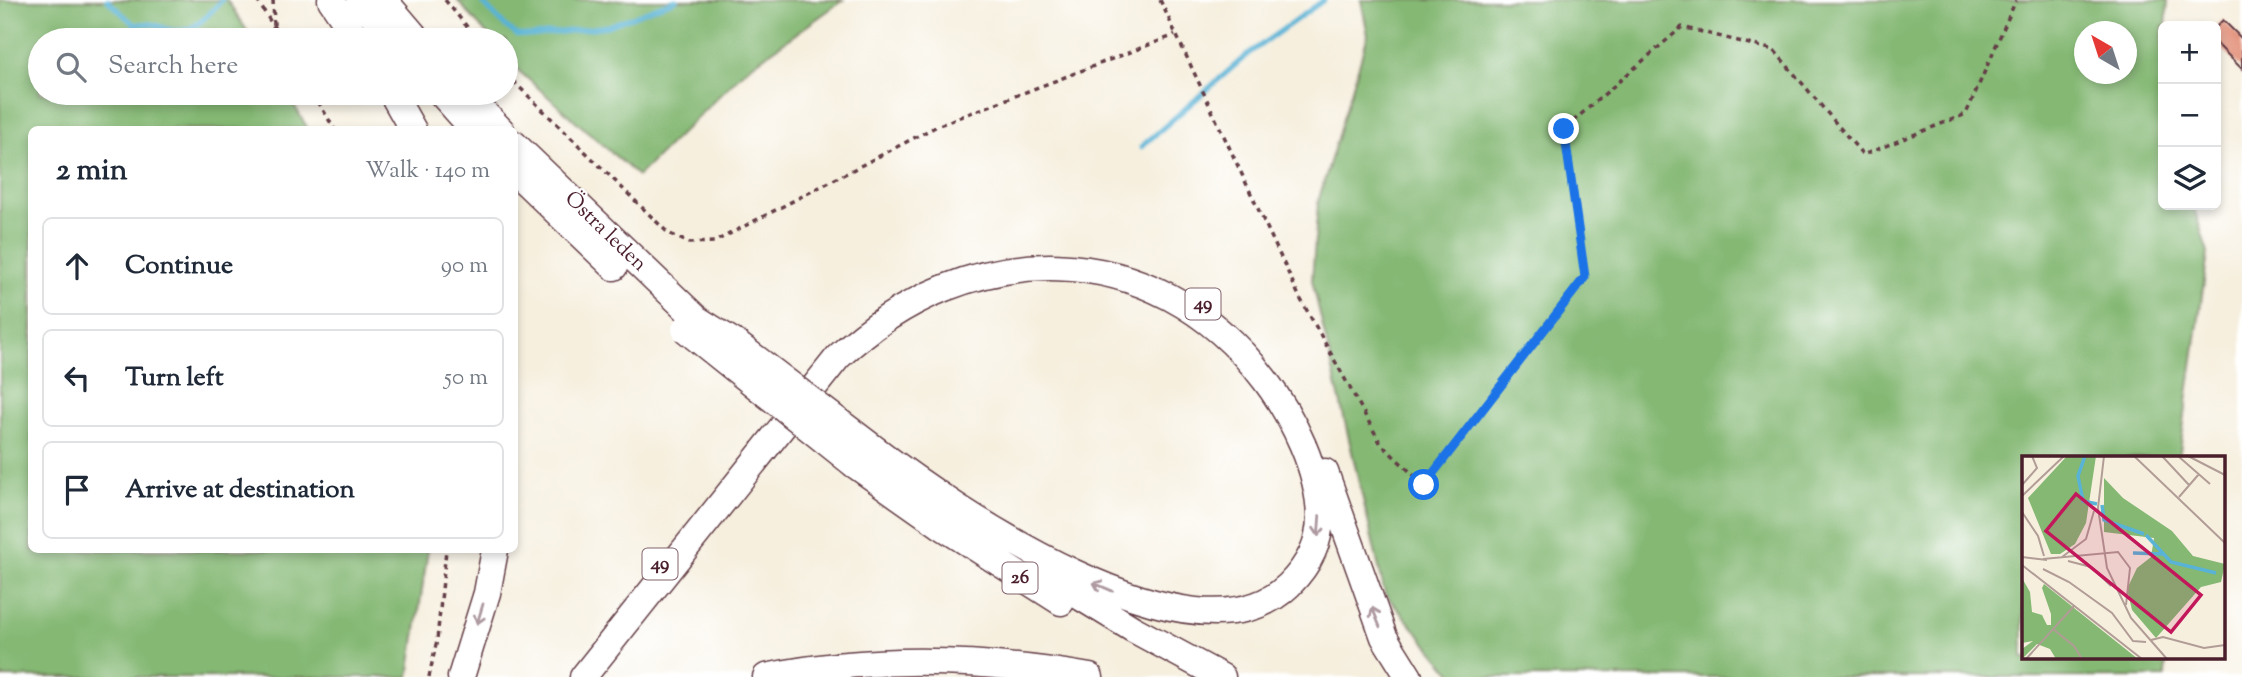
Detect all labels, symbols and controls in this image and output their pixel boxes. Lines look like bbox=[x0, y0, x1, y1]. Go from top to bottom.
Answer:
north arrow bbox=[2074, 21, 2137, 84]
map controls bbox=[2158, 21, 2221, 210]
button: + bbox=[2158, 21, 2221, 84]
search box bbox=[28, 28, 518, 105]
icon: search bbox=[52, 48, 90, 86]
text: Search here bbox=[108, 48, 238, 85]
button: − bbox=[2158, 84, 2221, 147]
route end bbox=[1548, 113, 1579, 144]
button: layers bbox=[2158, 147, 2221, 210]
text: 2 min bbox=[56, 150, 128, 193]
text: Walk · 140 m bbox=[365, 155, 490, 188]
street label: Östra leden bbox=[557, 185, 653, 279]
icon: ahead bbox=[58, 247, 96, 285]
text: Continue bbox=[125, 248, 233, 285]
text: 90 m bbox=[441, 250, 488, 283]
road number: 49 bbox=[1186, 288, 1220, 320]
icon: left bbox=[58, 359, 96, 397]
text: Turn left bbox=[125, 360, 224, 397]
text: 50 m bbox=[444, 362, 488, 395]
inset map bbox=[2022, 456, 2224, 660]
route start bbox=[1408, 469, 1439, 500]
icon: arrive bbox=[58, 471, 96, 509]
text: Arrive at destination bbox=[125, 472, 355, 509]
one-way arrow bbox=[1312, 515, 1325, 538]
road number: 49 bbox=[642, 548, 678, 580]
road number: 26 bbox=[1002, 562, 1038, 594]
one-way arrow bbox=[1093, 579, 1115, 592]
one-way arrow bbox=[473, 603, 486, 625]
one-way arrow bbox=[1369, 607, 1382, 629]

